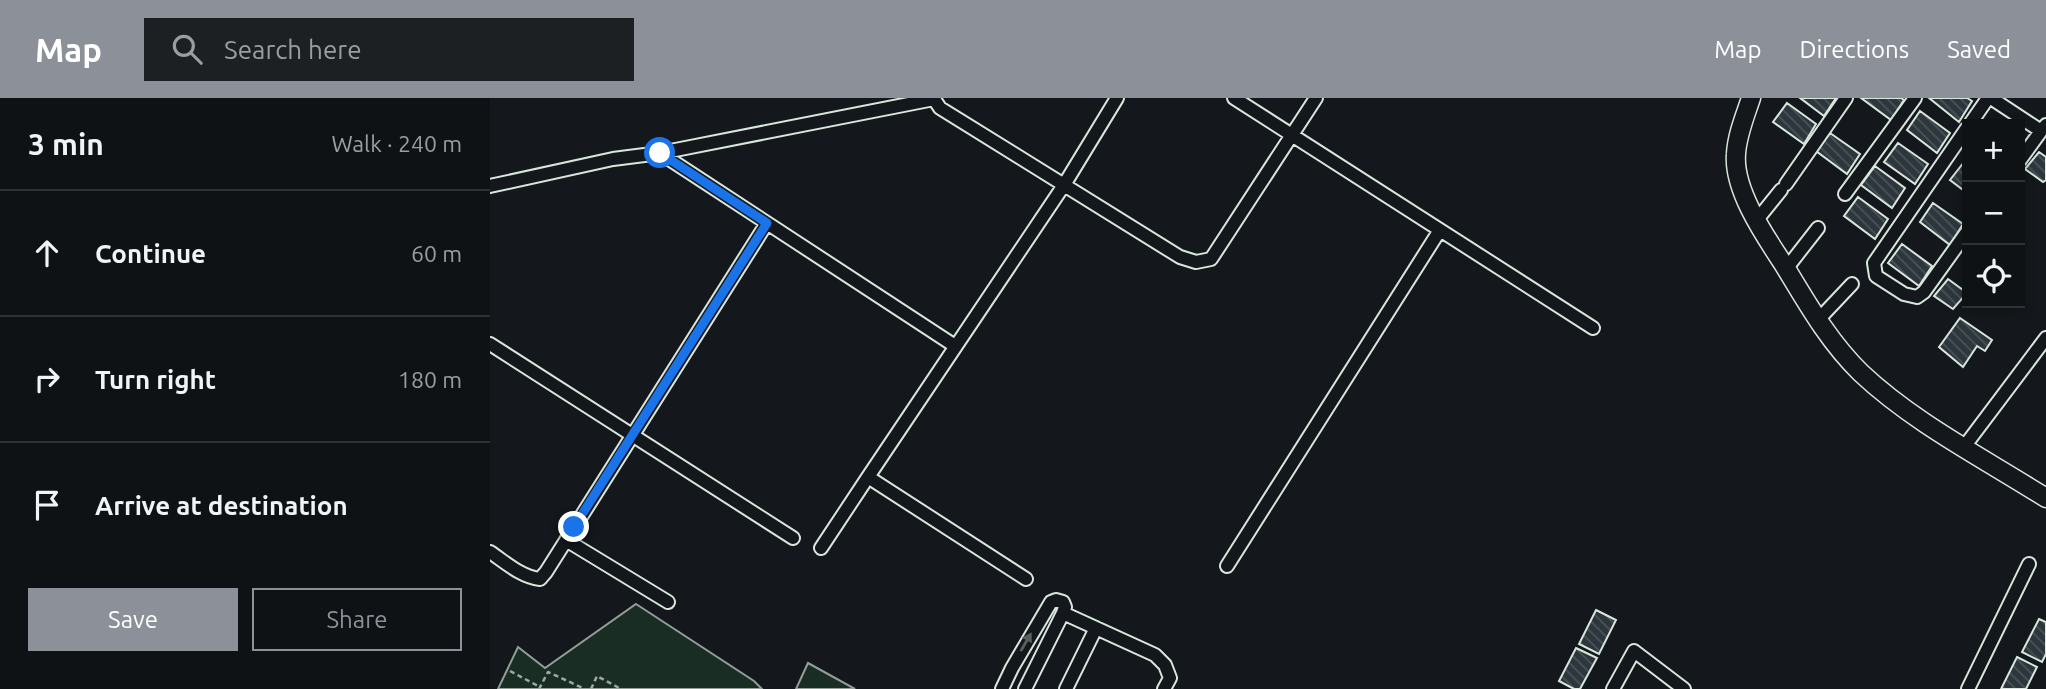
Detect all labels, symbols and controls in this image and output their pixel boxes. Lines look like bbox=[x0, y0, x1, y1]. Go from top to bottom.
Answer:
search box bbox=[144, 18, 634, 81]
icon: search bbox=[168, 30, 206, 68]
text: Map bbox=[35, 31, 102, 68]
text: Search here bbox=[224, 35, 362, 64]
text: Map bbox=[1714, 36, 1761, 63]
text: Directions bbox=[1799, 36, 1909, 63]
text: Saved bbox=[1947, 36, 2011, 63]
map controls bbox=[1962, 119, 2025, 308]
button: + bbox=[1962, 119, 2025, 182]
text: 3 min bbox=[28, 127, 104, 161]
text: Walk · 240 m bbox=[331, 131, 462, 156]
route start bbox=[644, 137, 675, 168]
button: − bbox=[1962, 182, 2025, 245]
icon: ahead bbox=[28, 234, 66, 272]
text: Continue bbox=[95, 239, 206, 268]
text: 60 m bbox=[411, 241, 462, 266]
button: locate bbox=[1962, 245, 2025, 308]
icon: right bbox=[28, 360, 66, 398]
text: Turn right bbox=[95, 365, 216, 394]
text: 180 m bbox=[398, 367, 462, 392]
icon: arrive bbox=[28, 486, 66, 524]
text: Arrive at destination bbox=[95, 491, 348, 520]
route end bbox=[558, 511, 589, 542]
button: Save bbox=[28, 588, 238, 651]
button: Share bbox=[252, 588, 462, 651]
one-way arrow bbox=[1020, 633, 1032, 652]

